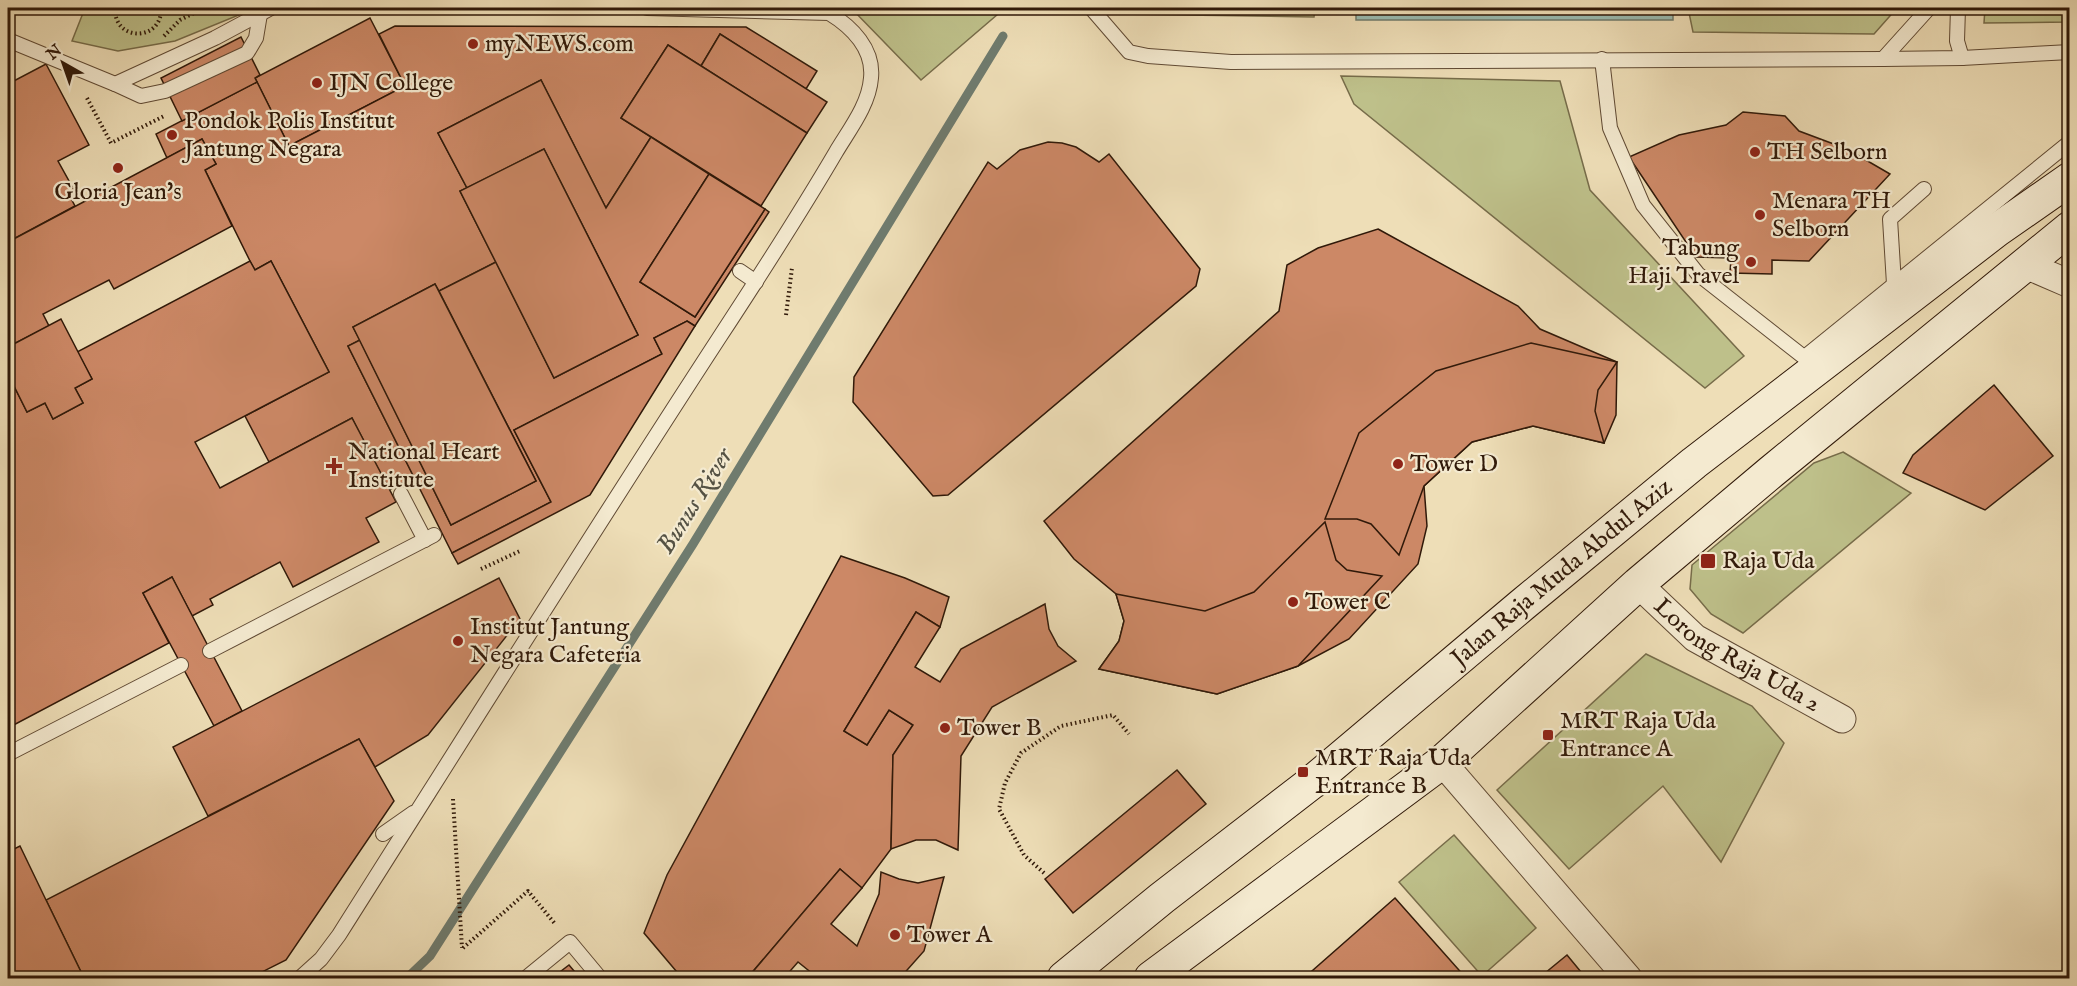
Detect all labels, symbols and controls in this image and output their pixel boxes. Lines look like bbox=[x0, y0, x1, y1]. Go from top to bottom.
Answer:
place label: myNEWS.com bbox=[485, 29, 634, 60]
north arrow bbox=[33, 33, 93, 93]
marker: myNEWS.com bbox=[466, 37, 480, 51]
text: N bbox=[42, 41, 66, 66]
place label: IJN College bbox=[329, 68, 453, 99]
marker: IJN College bbox=[310, 76, 324, 90]
place label: Pondok Polis Institut Jantung Negara bbox=[181, 106, 395, 165]
marker: Pondok Polis Institut Jantung Negara bbox=[165, 128, 179, 142]
place label: TH Selborn bbox=[1767, 137, 1888, 168]
marker: TH Selborn bbox=[1748, 145, 1762, 159]
marker: Gloria Jean's bbox=[111, 161, 125, 175]
place label: Gloria Jean's bbox=[54, 177, 182, 208]
place label: Menara TH Selborn bbox=[1772, 186, 1891, 245]
marker: Menara TH Selborn bbox=[1753, 208, 1767, 222]
place label: Tabung Haji Travel bbox=[1628, 233, 1740, 292]
marker: Tabung Haji Travel bbox=[1744, 255, 1758, 269]
place label: National Heart Institute bbox=[348, 437, 500, 496]
water label: Bunus River bbox=[649, 441, 741, 560]
place label: Tower D bbox=[1410, 449, 1498, 480]
marker: National Heart Institute bbox=[325, 457, 343, 475]
marker: Tower D bbox=[1391, 457, 1405, 471]
street label: Jalan Raja Muda Abdul Aziz bbox=[1442, 472, 1679, 676]
place label: Raja Uda bbox=[1722, 546, 1815, 577]
marker: Raja Uda bbox=[1699, 552, 1717, 570]
place label: Tower C bbox=[1305, 587, 1391, 618]
street label: Lorong Raja Uda 2 bbox=[1647, 591, 1826, 719]
marker: Tower C bbox=[1286, 595, 1300, 609]
place label: Institut Jantung Negara Cafeteria bbox=[470, 612, 642, 671]
marker: Institut Jantung Negara Cafeteria bbox=[451, 634, 465, 648]
place label: MRT Raja Uda Entrance A bbox=[1560, 706, 1716, 765]
place label: Tower B bbox=[957, 713, 1042, 744]
marker: Tower B bbox=[938, 721, 952, 735]
marker: MRT Raja Uda Entrance A bbox=[1541, 728, 1555, 742]
place label: MRT Raja Uda Entrance B bbox=[1315, 743, 1471, 802]
marker: MRT Raja Uda Entrance B bbox=[1296, 765, 1310, 779]
place label: Tower A bbox=[907, 920, 993, 951]
marker: Tower A bbox=[888, 928, 902, 942]

